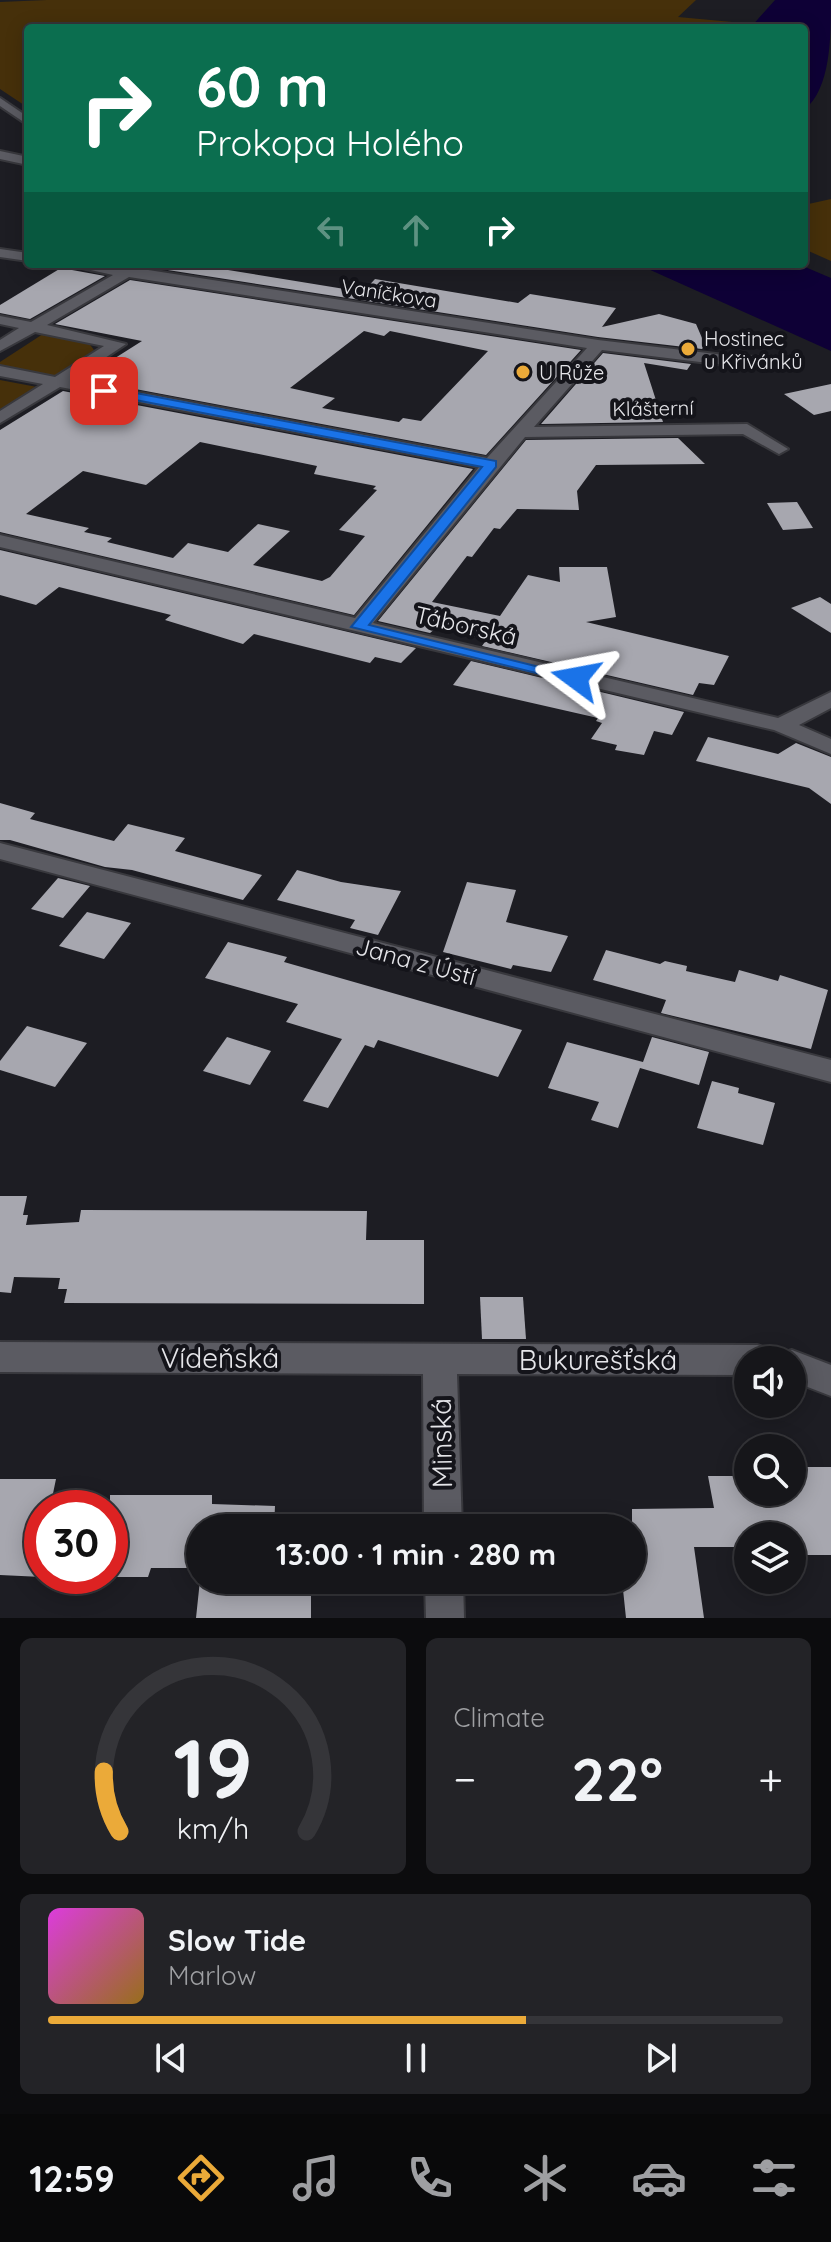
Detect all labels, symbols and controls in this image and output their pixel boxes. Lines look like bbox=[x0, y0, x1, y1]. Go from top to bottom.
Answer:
text: 60 m bbox=[196, 51, 329, 121]
icon: right bbox=[64, 56, 168, 160]
text: Prokopa Holého bbox=[196, 120, 464, 165]
icon: left bbox=[310, 208, 354, 252]
icon: ahead bbox=[394, 208, 438, 252]
icon: right bbox=[478, 208, 522, 252]
street label: Vaníčkova bbox=[340, 273, 438, 313]
place label: Hostinec u Křivánků bbox=[704, 326, 803, 374]
marker: Hostinec u Křivánků bbox=[679, 340, 697, 358]
pin bbox=[70, 357, 138, 425]
place label: U Růže bbox=[539, 360, 604, 385]
marker: U Růže bbox=[514, 363, 532, 381]
icon: arrive bbox=[82, 369, 126, 413]
street label: Klášterní bbox=[612, 395, 694, 421]
street label: Táborská bbox=[412, 599, 520, 651]
position arrow bbox=[534, 636, 618, 720]
street label: Jana z Ústí bbox=[353, 931, 480, 992]
street label: Vídeňská bbox=[161, 1340, 279, 1375]
street label: Bukurešťská bbox=[519, 1342, 677, 1377]
map controls bbox=[734, 1346, 806, 1594]
button: sound bbox=[734, 1346, 806, 1418]
street label: Minská bbox=[423, 1398, 459, 1488]
button: search bbox=[734, 1434, 806, 1506]
speed limit sign: 30 bbox=[24, 1490, 128, 1594]
button: layers bbox=[734, 1522, 806, 1594]
text: 13:00 · 1 min · 280 m bbox=[276, 1535, 556, 1573]
text: Climate bbox=[454, 1701, 545, 1734]
text: 19 bbox=[173, 1715, 253, 1819]
text: 22° bbox=[571, 1741, 663, 1816]
text: − bbox=[454, 1751, 476, 1806]
text: + bbox=[758, 1751, 783, 1806]
text: km/h bbox=[176, 1810, 249, 1846]
text: Slow Tide bbox=[168, 1921, 306, 1959]
text: Marlow bbox=[168, 1959, 256, 1992]
icon: previous bbox=[149, 2036, 193, 2080]
icon: pause bbox=[394, 2036, 438, 2080]
icon: next bbox=[639, 2036, 683, 2080]
icon: directions bbox=[173, 2150, 229, 2206]
icon: music bbox=[288, 2150, 344, 2206]
icon: phone bbox=[402, 2150, 458, 2206]
icon: climate bbox=[517, 2150, 573, 2206]
icon: car bbox=[631, 2150, 687, 2206]
icon: filters bbox=[746, 2150, 802, 2206]
text: 12:59 bbox=[29, 2156, 115, 2201]

